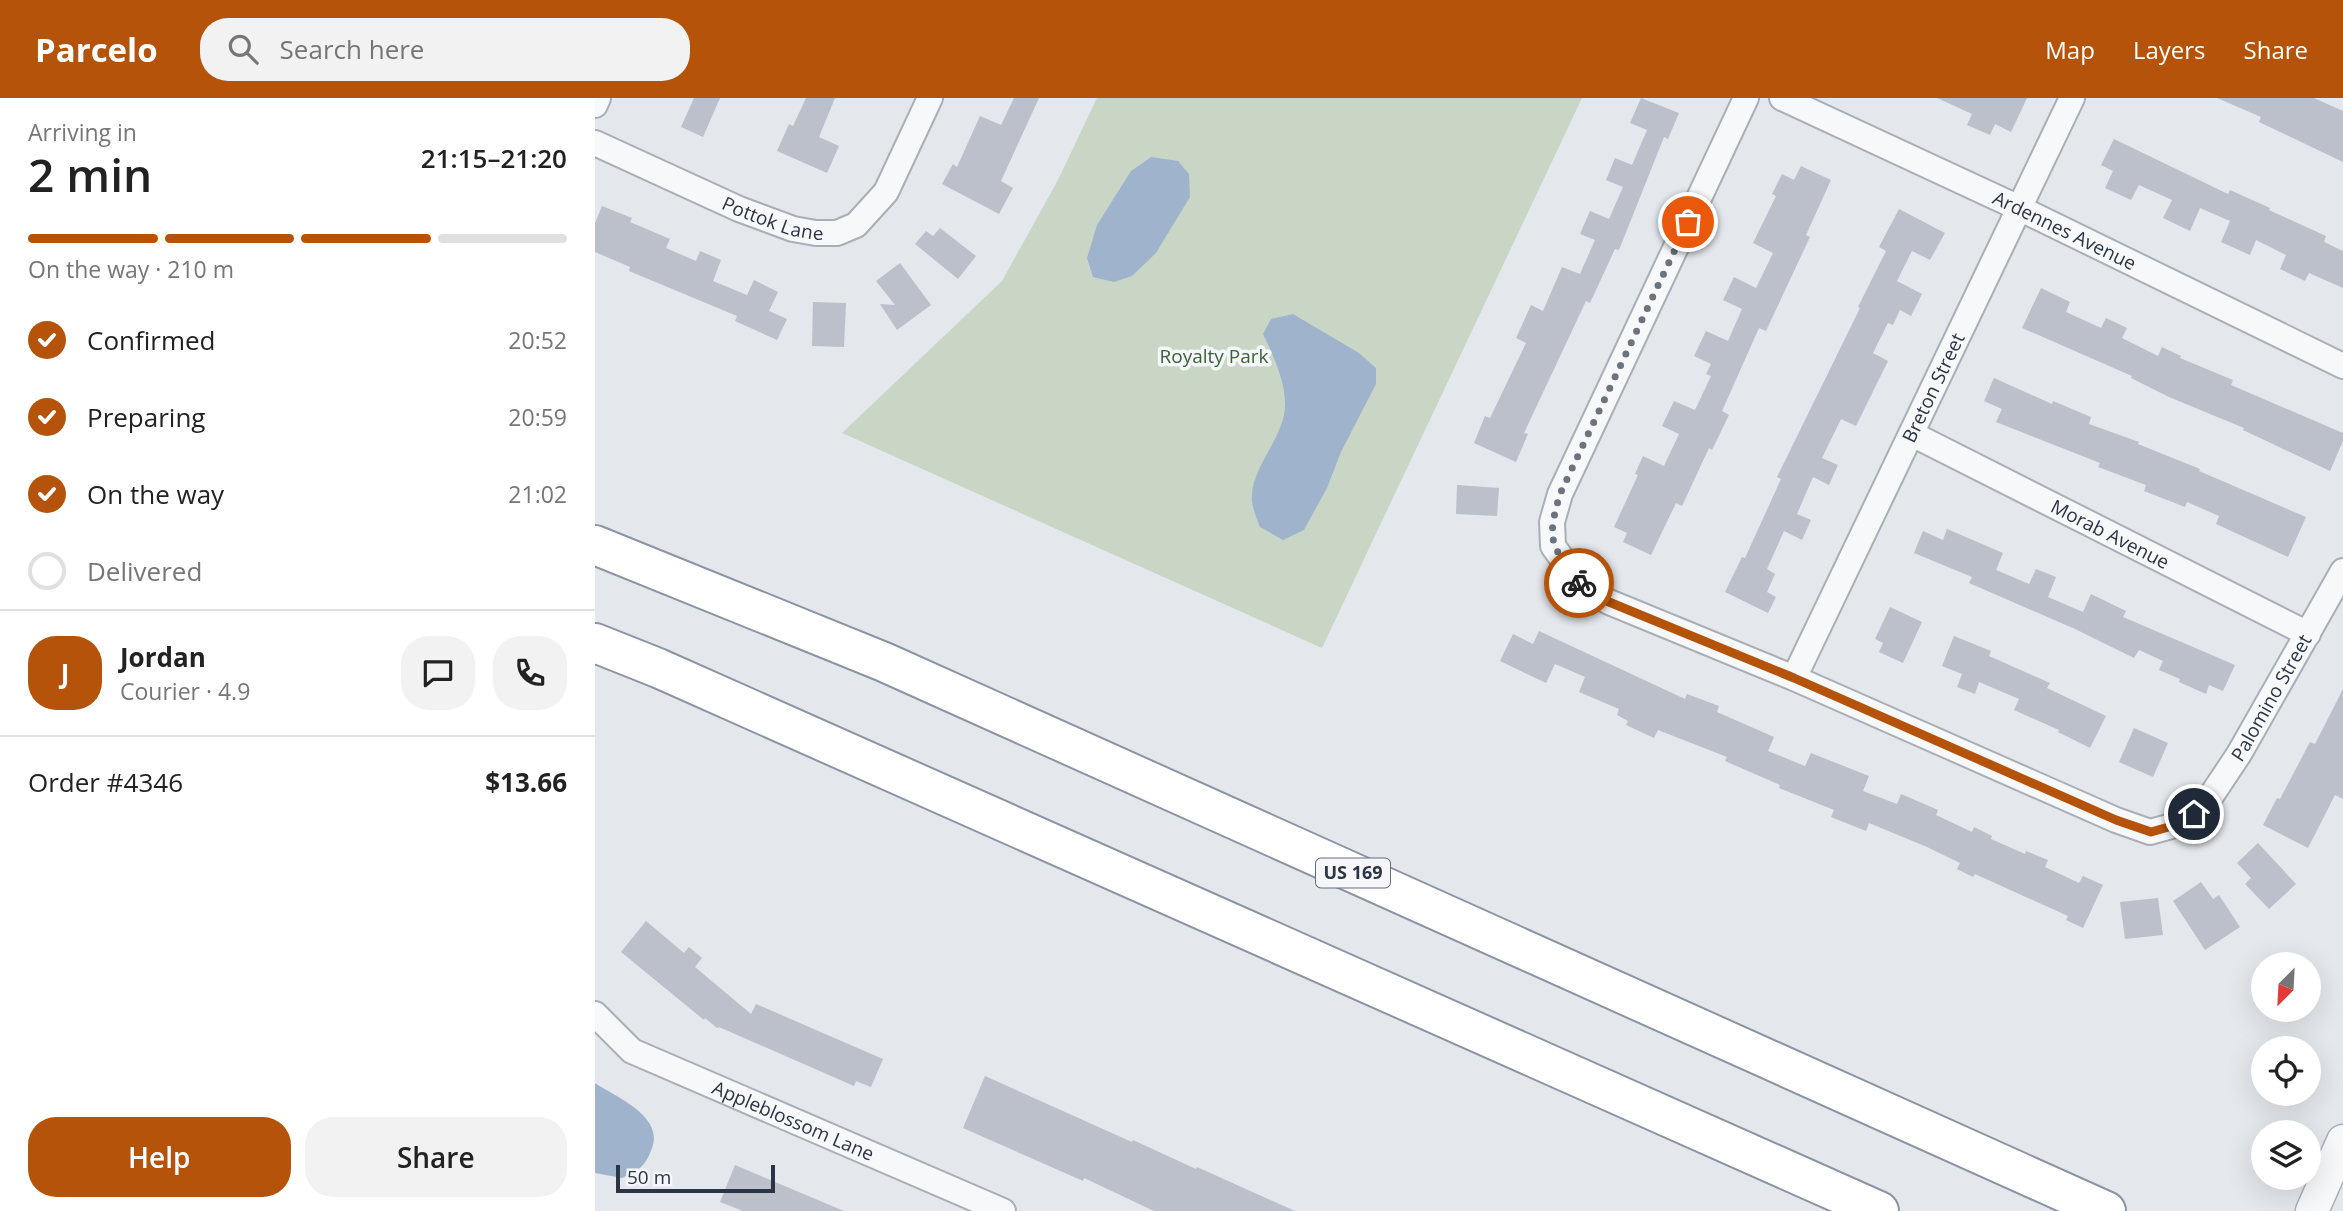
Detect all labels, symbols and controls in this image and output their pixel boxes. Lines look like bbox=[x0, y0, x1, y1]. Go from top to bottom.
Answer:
search box bbox=[200, 18, 690, 81]
text: Parcelo bbox=[35, 27, 158, 72]
icon: search bbox=[224, 30, 262, 68]
text: Search here bbox=[280, 31, 424, 67]
text: Map bbox=[2045, 33, 2095, 66]
text: Layers bbox=[2133, 33, 2206, 66]
text: Share bbox=[2244, 33, 2308, 66]
text: Arriving in bbox=[28, 116, 137, 148]
text: 21:15–21:20 bbox=[421, 140, 567, 176]
text: 2 min bbox=[28, 143, 152, 205]
street label: Ardennes Avenue bbox=[1989, 185, 2140, 276]
street label: Pottok Lane bbox=[718, 190, 823, 246]
pin bbox=[1658, 192, 1718, 252]
icon: bag bbox=[1669, 203, 1707, 241]
text: On the way · 210 m bbox=[28, 253, 234, 285]
icon: check bbox=[28, 321, 66, 359]
text: Confirmed bbox=[87, 322, 215, 358]
text: 20:52 bbox=[508, 324, 567, 356]
street label: Breton Street bbox=[1896, 328, 1971, 447]
park label: Royalty Park bbox=[1160, 343, 1269, 369]
icon: check bbox=[28, 398, 66, 436]
text: Preparing bbox=[87, 399, 205, 435]
text: 20:59 bbox=[508, 401, 567, 433]
icon: check bbox=[28, 475, 66, 513]
text: On the way bbox=[87, 476, 224, 512]
text: 21:02 bbox=[508, 478, 567, 510]
street label: Morab Avenue bbox=[2046, 493, 2174, 575]
courier bbox=[1544, 548, 1614, 618]
text: Delivered bbox=[87, 553, 202, 589]
icon: bike bbox=[1560, 564, 1598, 602]
street label: Palomino Street bbox=[2225, 629, 2317, 766]
button: chat bbox=[401, 636, 475, 710]
button: phone bbox=[493, 636, 567, 710]
text: Jordan bbox=[120, 639, 206, 675]
text: J bbox=[61, 655, 69, 691]
text: Courier · 4.9 bbox=[120, 675, 250, 707]
text: Order #4346 bbox=[28, 764, 183, 800]
text: $13.66 bbox=[485, 764, 567, 800]
pin bbox=[2164, 784, 2224, 844]
icon: home bbox=[2175, 795, 2213, 833]
road number: US 169 bbox=[1316, 858, 1390, 888]
north arrow bbox=[2251, 952, 2321, 1022]
map controls bbox=[2251, 952, 2321, 1190]
button: locate bbox=[2251, 1036, 2321, 1106]
street label: Appleblossom Lane bbox=[709, 1074, 878, 1167]
button: Help bbox=[28, 1117, 291, 1197]
button: Share bbox=[305, 1117, 567, 1197]
button: layers bbox=[2251, 1120, 2321, 1190]
scale bar bbox=[616, 1162, 775, 1194]
text: 50 m bbox=[627, 1164, 671, 1190]

